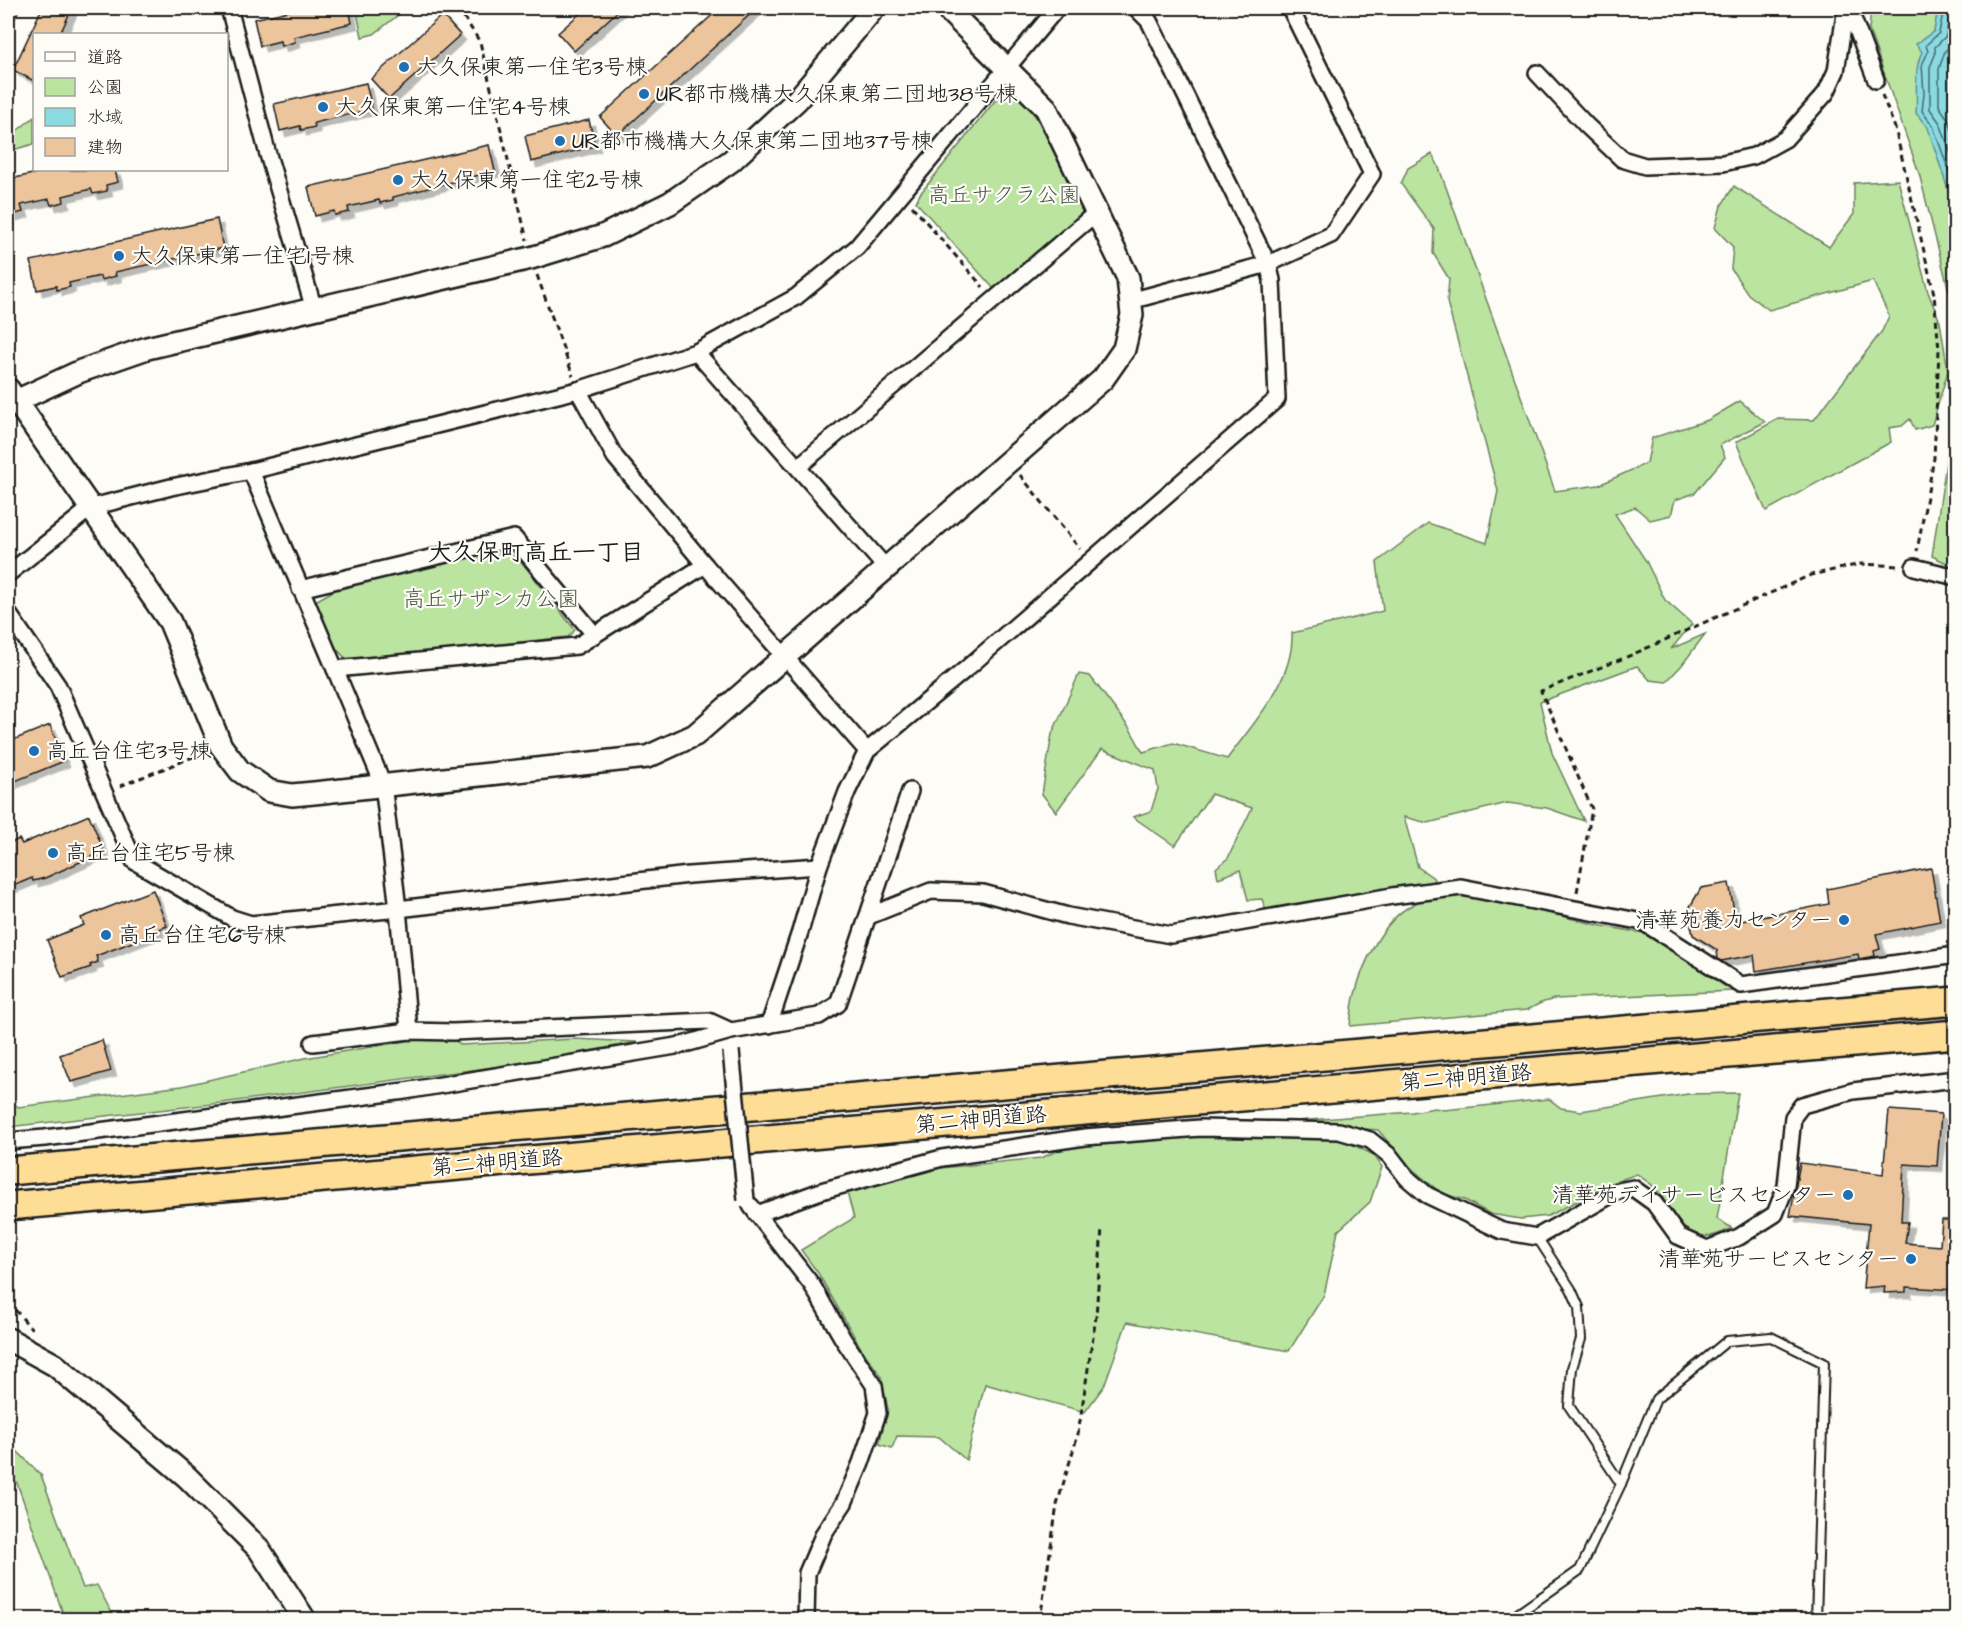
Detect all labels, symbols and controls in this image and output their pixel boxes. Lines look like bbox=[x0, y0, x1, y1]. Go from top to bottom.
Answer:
legend bbox=[33, 33, 228, 171]
text: 道路 bbox=[87, 45, 123, 70]
place label: 大久保東第一住宅3号棟 bbox=[416, 52, 647, 83]
marker: 大久保東第一住宅3号棟 bbox=[397, 60, 411, 74]
text: 公園 bbox=[87, 75, 123, 100]
place label: UR都市機構大久保東第二団地38号棟 bbox=[656, 79, 1018, 110]
marker: UR都市機構大久保東第二団地38号棟 bbox=[637, 87, 651, 101]
place label: 大久保東第一住宅4号棟 bbox=[335, 92, 570, 123]
marker: 大久保東第一住宅4号棟 bbox=[316, 100, 330, 114]
text: 水域 bbox=[87, 105, 123, 130]
place label: UR都市機構大久保東第二団地37号棟 bbox=[572, 126, 933, 157]
marker: UR都市機構大久保東第二団地37号棟 bbox=[553, 134, 567, 148]
text: 建物 bbox=[87, 135, 123, 160]
place label: 大久保東第一住宅2号棟 bbox=[410, 165, 643, 196]
marker: 大久保東第一住宅2号棟 bbox=[391, 173, 405, 187]
park label: 高丘サクラ公園 bbox=[927, 180, 1081, 211]
place label: 大久保東第一住宅1号棟 bbox=[131, 241, 354, 272]
marker: 大久保東第一住宅1号棟 bbox=[112, 249, 126, 263]
district label: 大久保町高丘一丁目 bbox=[428, 536, 644, 570]
park label: 高丘サザンカ公園 bbox=[403, 584, 579, 615]
place label: 高丘台住宅3号棟 bbox=[46, 736, 211, 767]
marker: 高丘台住宅3号棟 bbox=[27, 744, 41, 758]
place label: 高丘台住宅5号棟 bbox=[65, 838, 235, 869]
marker: 高丘台住宅5号棟 bbox=[46, 846, 60, 860]
place label: 清華苑養力センター bbox=[1635, 905, 1832, 936]
marker: 清華苑養力センター bbox=[1837, 913, 1851, 927]
place label: 高丘台住宅6号棟 bbox=[118, 920, 286, 951]
marker: 高丘台住宅6号棟 bbox=[99, 928, 113, 942]
street label: 第二神明道路 bbox=[1399, 1057, 1533, 1099]
street label: 第二神明道路 bbox=[914, 1099, 1048, 1141]
street label: 第二神明道路 bbox=[430, 1142, 564, 1184]
place label: 清華苑デイサービスセンター bbox=[1552, 1180, 1836, 1211]
marker: 清華苑デイサービスセンター bbox=[1841, 1188, 1855, 1202]
place label: 清華苑サービスセンター bbox=[1658, 1244, 1899, 1275]
marker: 清華苑サービスセンター bbox=[1904, 1252, 1918, 1266]

